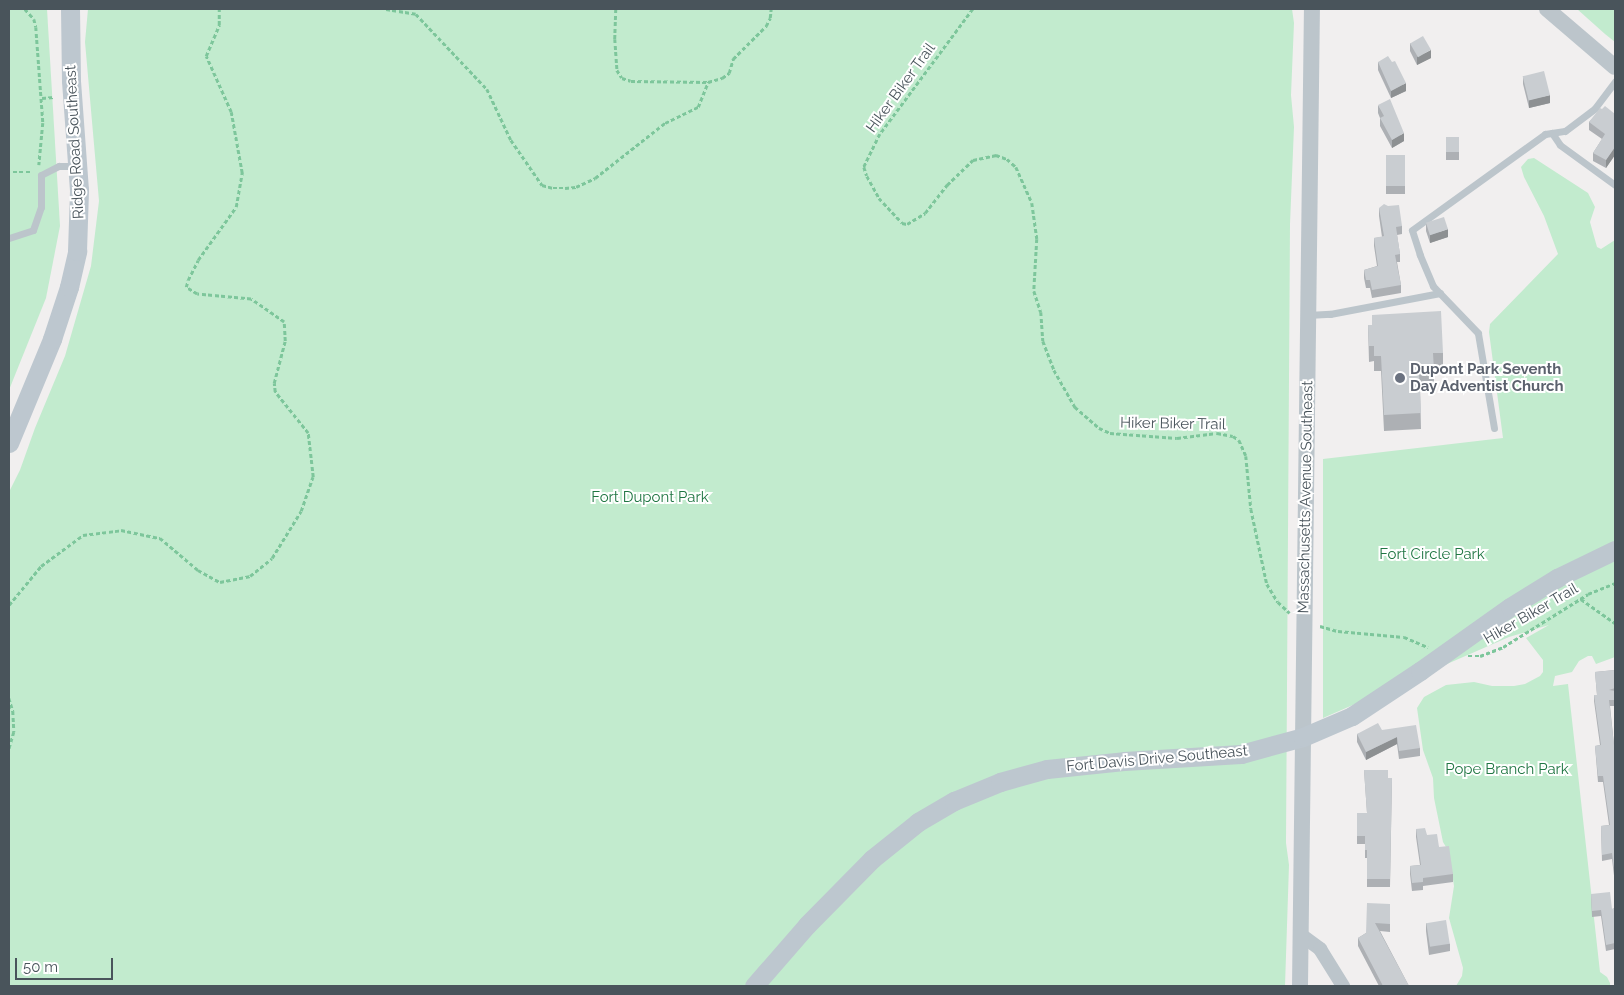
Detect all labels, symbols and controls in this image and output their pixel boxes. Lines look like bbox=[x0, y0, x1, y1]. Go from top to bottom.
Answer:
street label: Hiker Biker Trail bbox=[862, 39, 940, 137]
street label: Ridge Road Southeast bbox=[62, 65, 88, 219]
place label: Dupont Park Seventh Day Adventist Church bbox=[1410, 360, 1564, 395]
marker: Dupont Park Seventh Day Adventist Church bbox=[1394, 372, 1406, 384]
street label: Massachusetts Avenue Southeast bbox=[1295, 380, 1317, 614]
street label: Hiker Biker Trail bbox=[1119, 414, 1227, 434]
park label: Fort Dupont Park bbox=[591, 489, 709, 507]
park label: Fort Circle Park bbox=[1379, 546, 1485, 564]
street label: Hiker Biker Trail bbox=[1480, 579, 1582, 649]
street label: Fort Davis Drive Southeast bbox=[1066, 742, 1248, 776]
park label: Pope Branch Park bbox=[1445, 761, 1569, 779]
scale bar bbox=[18, 948, 115, 980]
text: 50 m bbox=[23, 958, 58, 976]

